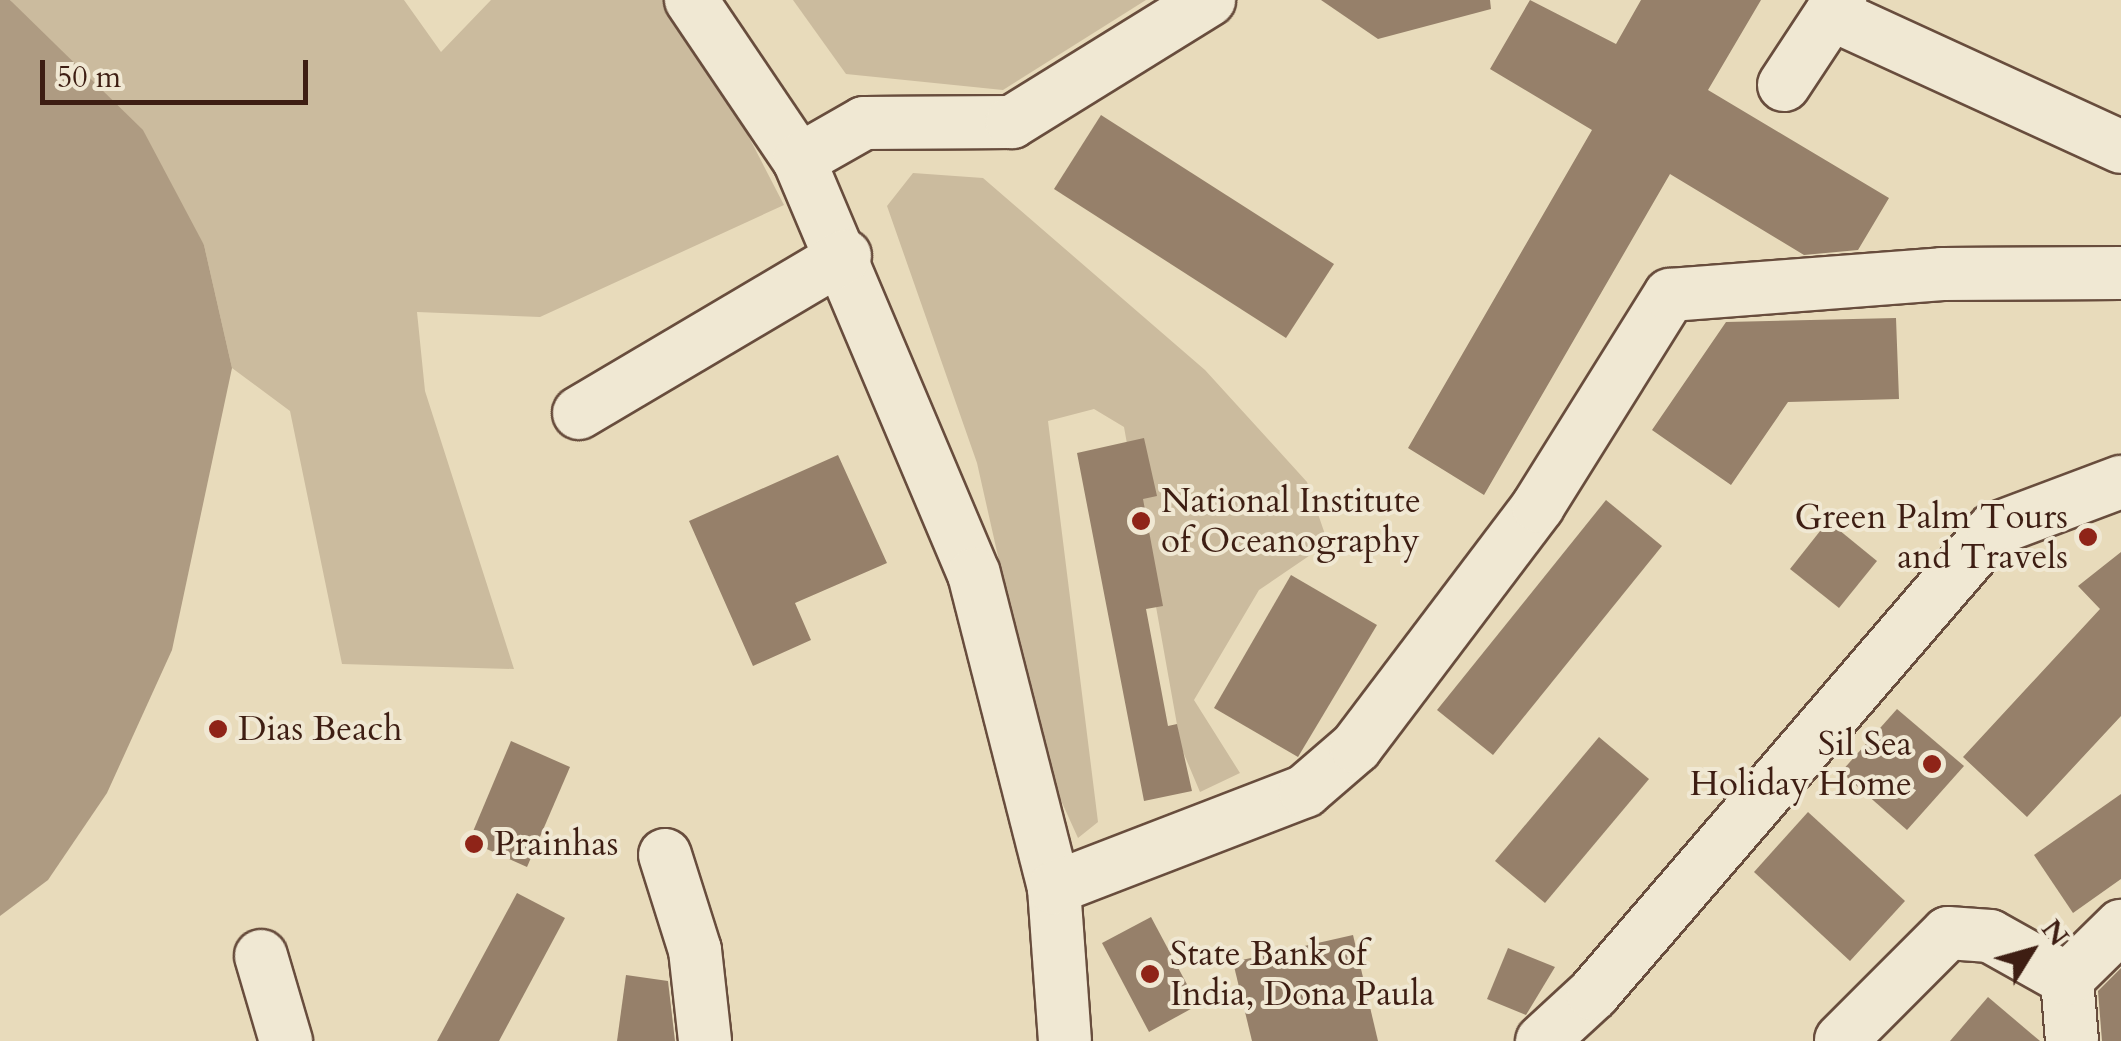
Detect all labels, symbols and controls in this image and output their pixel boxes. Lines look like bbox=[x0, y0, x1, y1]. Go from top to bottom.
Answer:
scale bar bbox=[45, 40, 312, 102]
text: 50 m bbox=[57, 57, 121, 98]
place label: National Institute of Oceanography bbox=[1161, 480, 1421, 562]
place label: Green Palm Tours and Travels bbox=[1794, 496, 2068, 578]
marker: National Institute of Oceanography bbox=[1130, 510, 1152, 532]
marker: Green Palm Tours and Travels bbox=[2077, 526, 2099, 548]
place label: Dias Beach bbox=[238, 708, 402, 750]
marker: Dias Beach bbox=[207, 718, 229, 740]
place label: Sil Sea Holiday Home bbox=[1690, 723, 1912, 805]
marker: Sil Sea Holiday Home bbox=[1921, 753, 1943, 775]
place label: Prainhas bbox=[494, 823, 618, 865]
marker: Prainhas bbox=[463, 833, 485, 855]
north arrow bbox=[1981, 901, 2081, 1001]
text: N bbox=[2032, 912, 2077, 954]
place label: State Bank of India, Dona Paula bbox=[1170, 933, 1435, 1015]
marker: State Bank of India, Dona Paula bbox=[1139, 963, 1161, 985]

